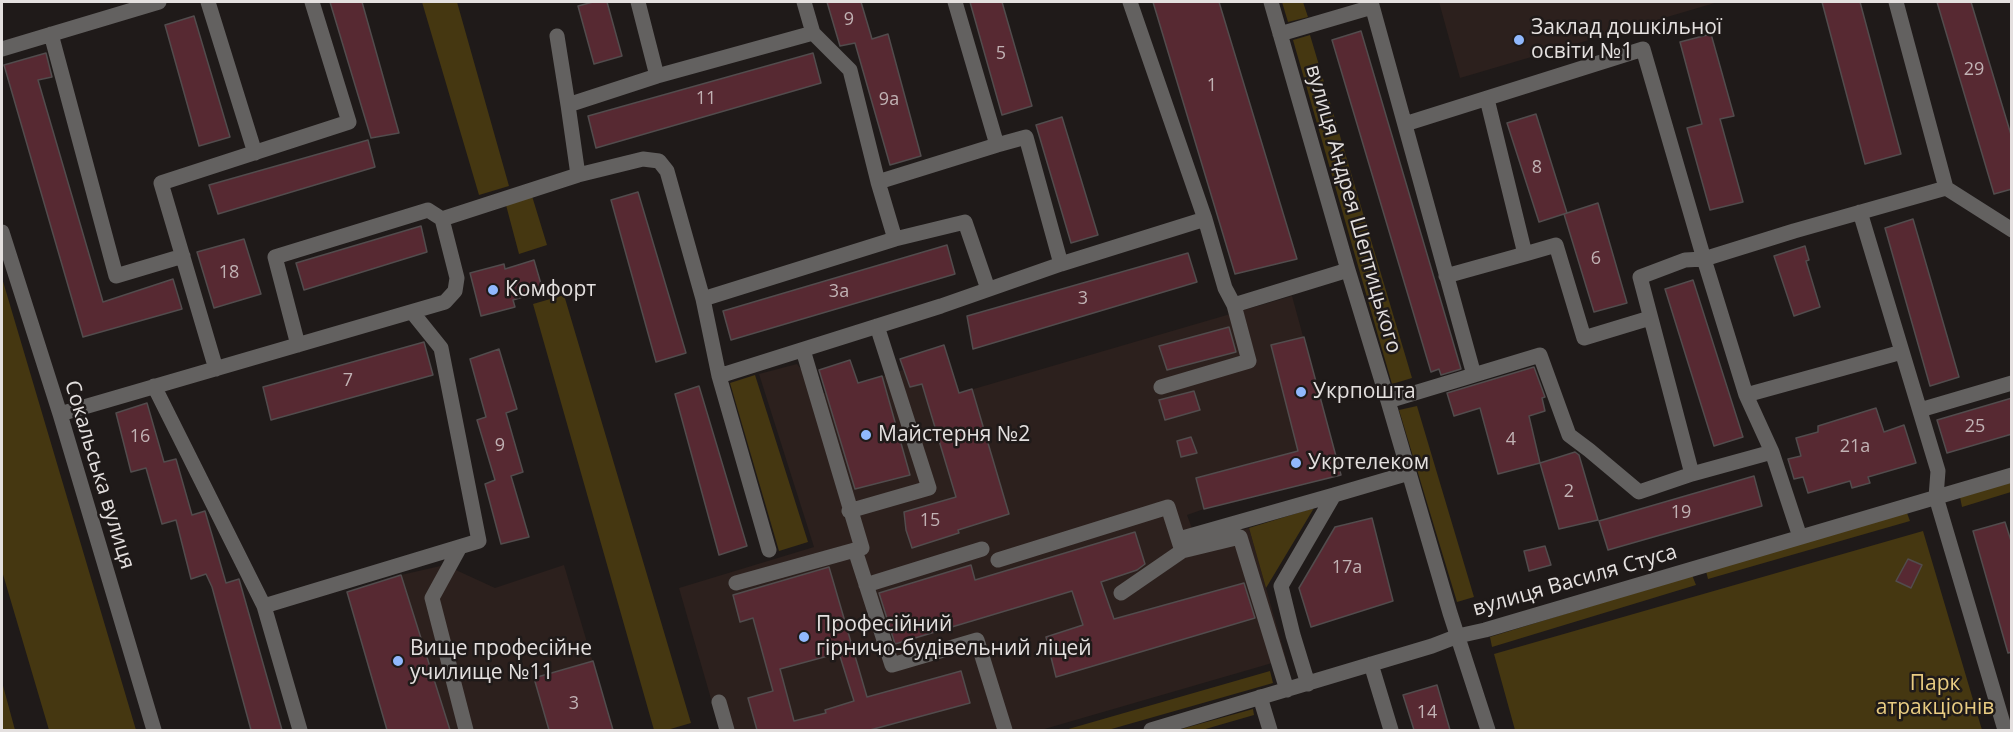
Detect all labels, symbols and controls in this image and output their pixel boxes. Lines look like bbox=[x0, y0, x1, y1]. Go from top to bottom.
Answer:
house number: 9 bbox=[844, 9, 854, 31]
place label: Заклад дошкільної освіти №1 bbox=[1531, 15, 1722, 65]
marker: Заклад дошкільної освіти №1 bbox=[1512, 33, 1526, 47]
house number: 5 bbox=[996, 43, 1006, 65]
house number: 29 bbox=[1964, 59, 1984, 81]
street label: вулиця Андрея Шептицького bbox=[1300, 62, 1406, 356]
house number: 1 bbox=[1207, 75, 1217, 97]
house number: 11 bbox=[696, 88, 716, 110]
house number: 9а bbox=[879, 89, 899, 111]
house number: 8 bbox=[1532, 157, 1542, 179]
house number: 6 bbox=[1591, 248, 1601, 270]
house number: 18 bbox=[219, 262, 239, 284]
place label: Комфорт bbox=[505, 277, 596, 303]
house number: 3а bbox=[829, 281, 849, 303]
marker: Комфорт bbox=[486, 283, 500, 297]
house number: 3 bbox=[1078, 288, 1088, 310]
house number: 7 bbox=[343, 370, 353, 392]
street label: Сокальська вулиця bbox=[58, 378, 140, 572]
place label: Укрпошта bbox=[1313, 379, 1416, 405]
marker: Укрпошта bbox=[1294, 385, 1308, 399]
house number: 25 bbox=[1965, 416, 1985, 438]
place label: Майстерня №2 bbox=[878, 422, 1030, 448]
house number: 16 bbox=[130, 426, 150, 448]
marker: Майстерня №2 bbox=[859, 428, 873, 442]
house number: 4 bbox=[1506, 429, 1516, 451]
house number: 9 bbox=[495, 435, 505, 457]
house number: 21а bbox=[1840, 436, 1870, 458]
place label: Укртелеком bbox=[1308, 450, 1429, 476]
marker: Укртелеком bbox=[1289, 456, 1303, 470]
house number: 2 bbox=[1564, 481, 1574, 503]
house number: 19 bbox=[1671, 502, 1691, 524]
house number: 15 bbox=[920, 510, 940, 532]
street label: вулиця Василя Стуса bbox=[1470, 540, 1680, 622]
house number: 17а bbox=[1332, 557, 1362, 579]
place label: Професійний гірничо-будівельний ліцей bbox=[816, 612, 1092, 662]
marker: Професійний гірничо-будівельний ліцей bbox=[797, 630, 811, 644]
place label: Вище професійне училище №11 bbox=[410, 636, 592, 686]
marker: Вище професійне училище №11 bbox=[391, 654, 405, 668]
park label: Парк атракціонів bbox=[1876, 671, 1994, 721]
house number: 3 bbox=[569, 693, 579, 715]
house number: 14 bbox=[1417, 702, 1437, 724]

